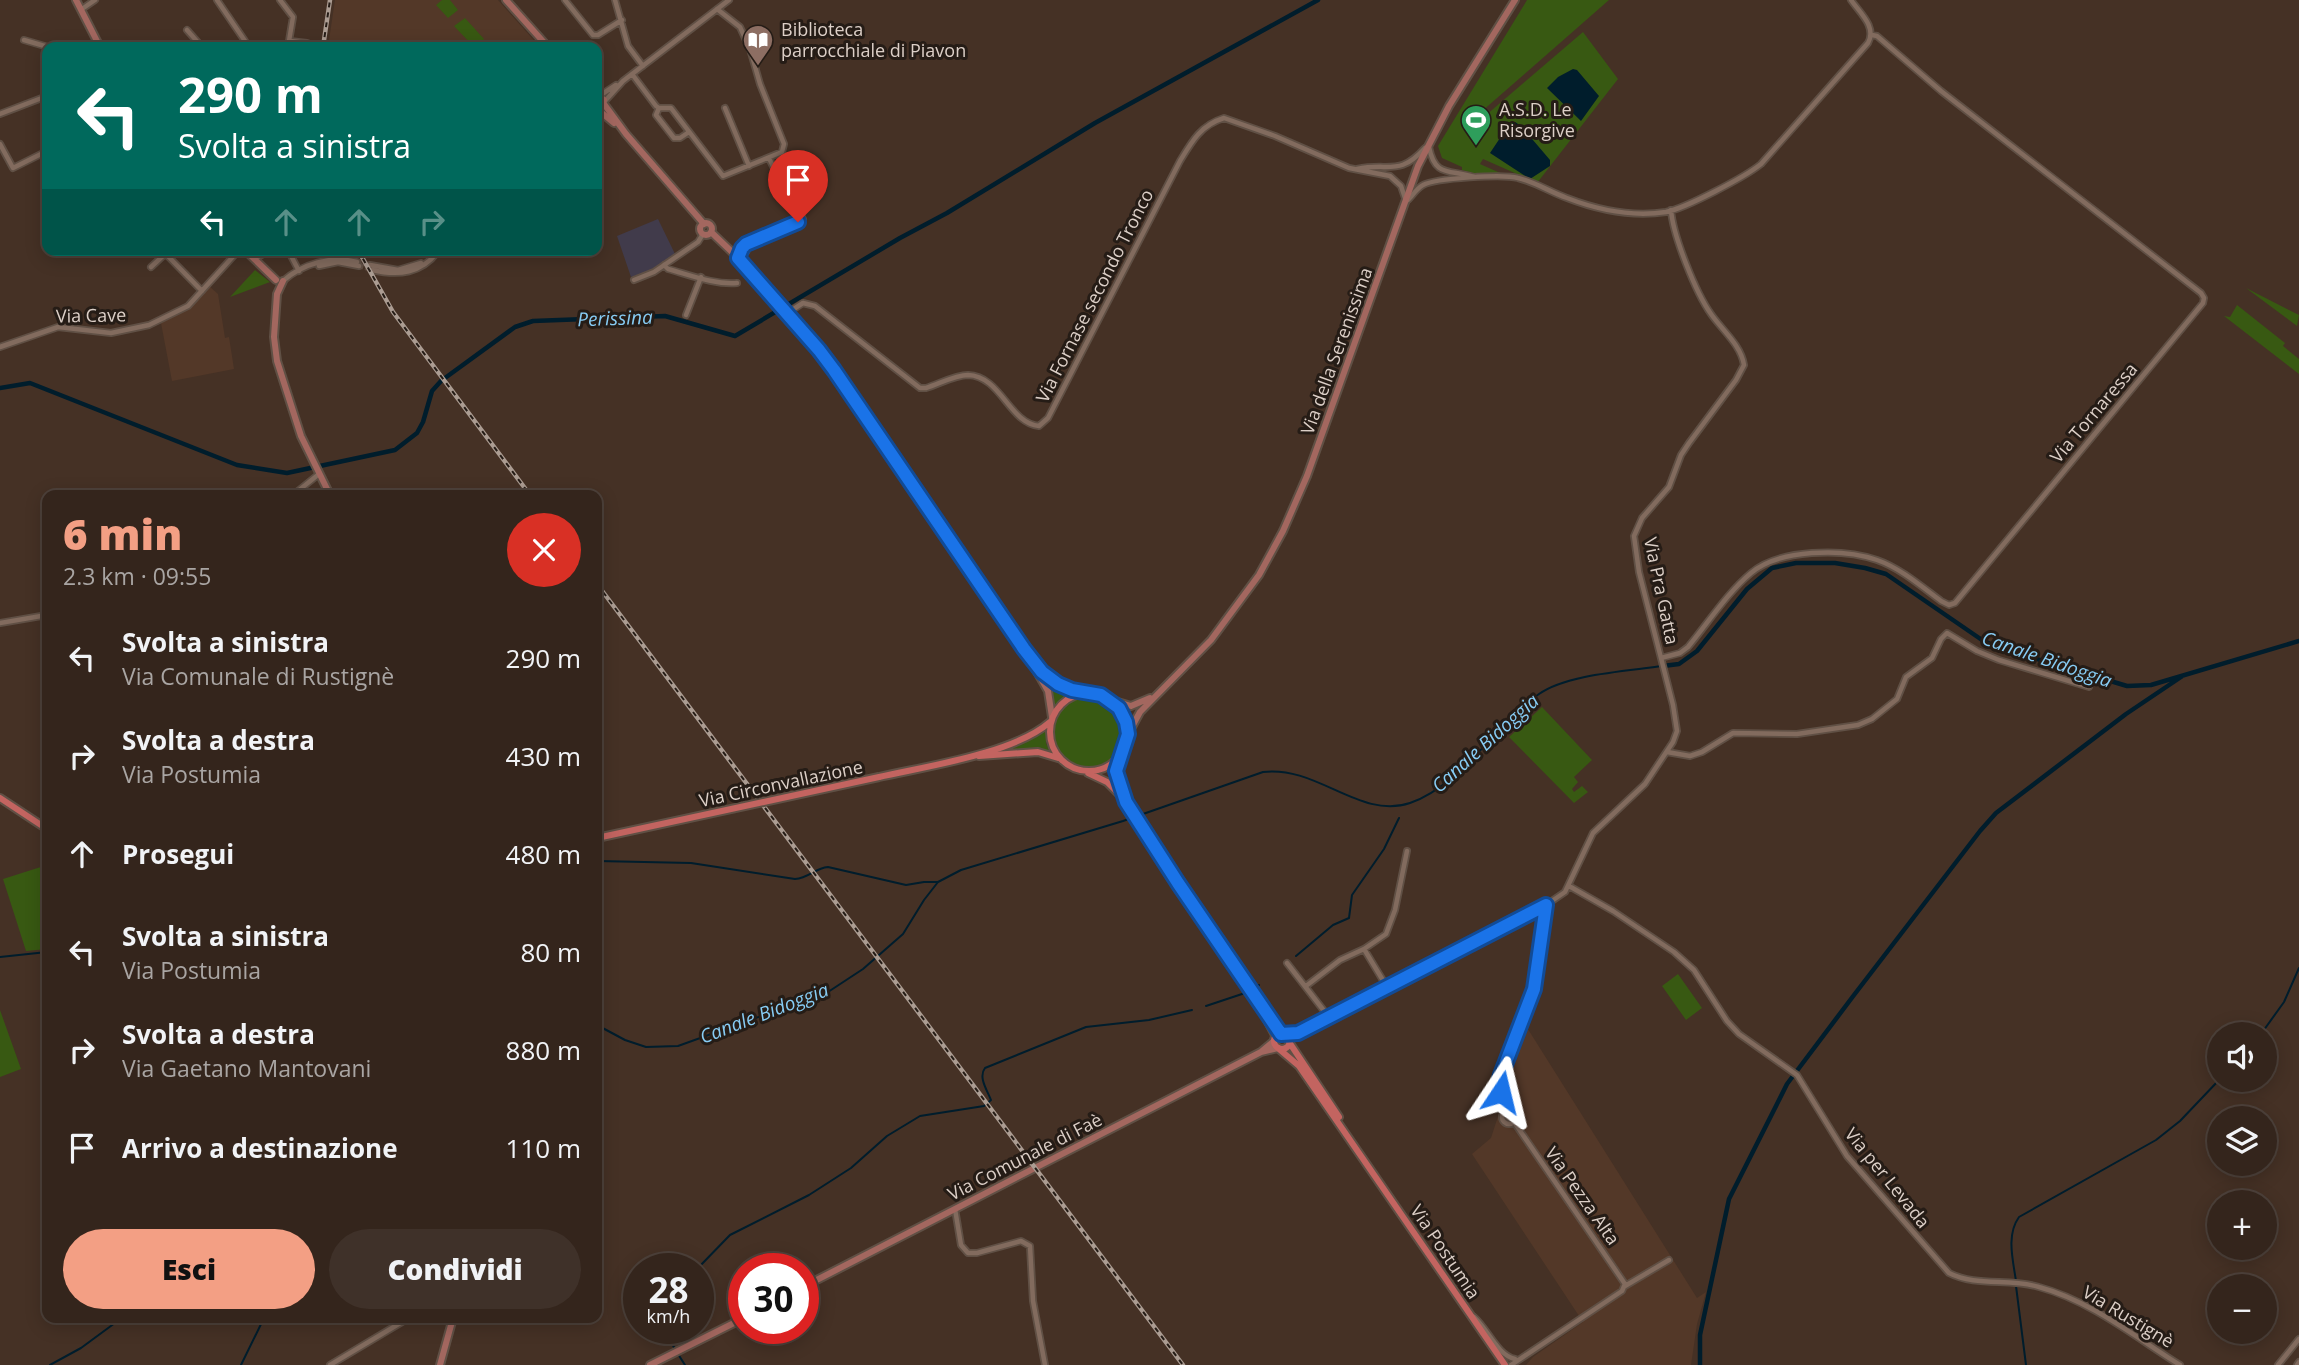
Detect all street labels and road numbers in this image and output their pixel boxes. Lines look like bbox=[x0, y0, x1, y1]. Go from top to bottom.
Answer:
street label: Via Fornase secondo Tronco bbox=[1030, 185, 1158, 406]
street label: Via della Serenissima bbox=[1295, 264, 1377, 438]
street label: Via Cave bbox=[56, 302, 126, 328]
street label: Via Tornaressa bbox=[2044, 357, 2142, 467]
street label: Via Pra Gatta bbox=[1639, 535, 1685, 646]
street label: Via Circonvallazione bbox=[697, 754, 865, 812]
street label: Via Comunale di Faè bbox=[943, 1107, 1106, 1205]
street label: Via per Levada bbox=[1840, 1122, 1936, 1233]
street label: Via Pezza Alta bbox=[1540, 1142, 1626, 1249]
street label: Via Postumia bbox=[1405, 1200, 1486, 1303]
street label: Via Rustignè bbox=[2078, 1279, 2179, 1353]

